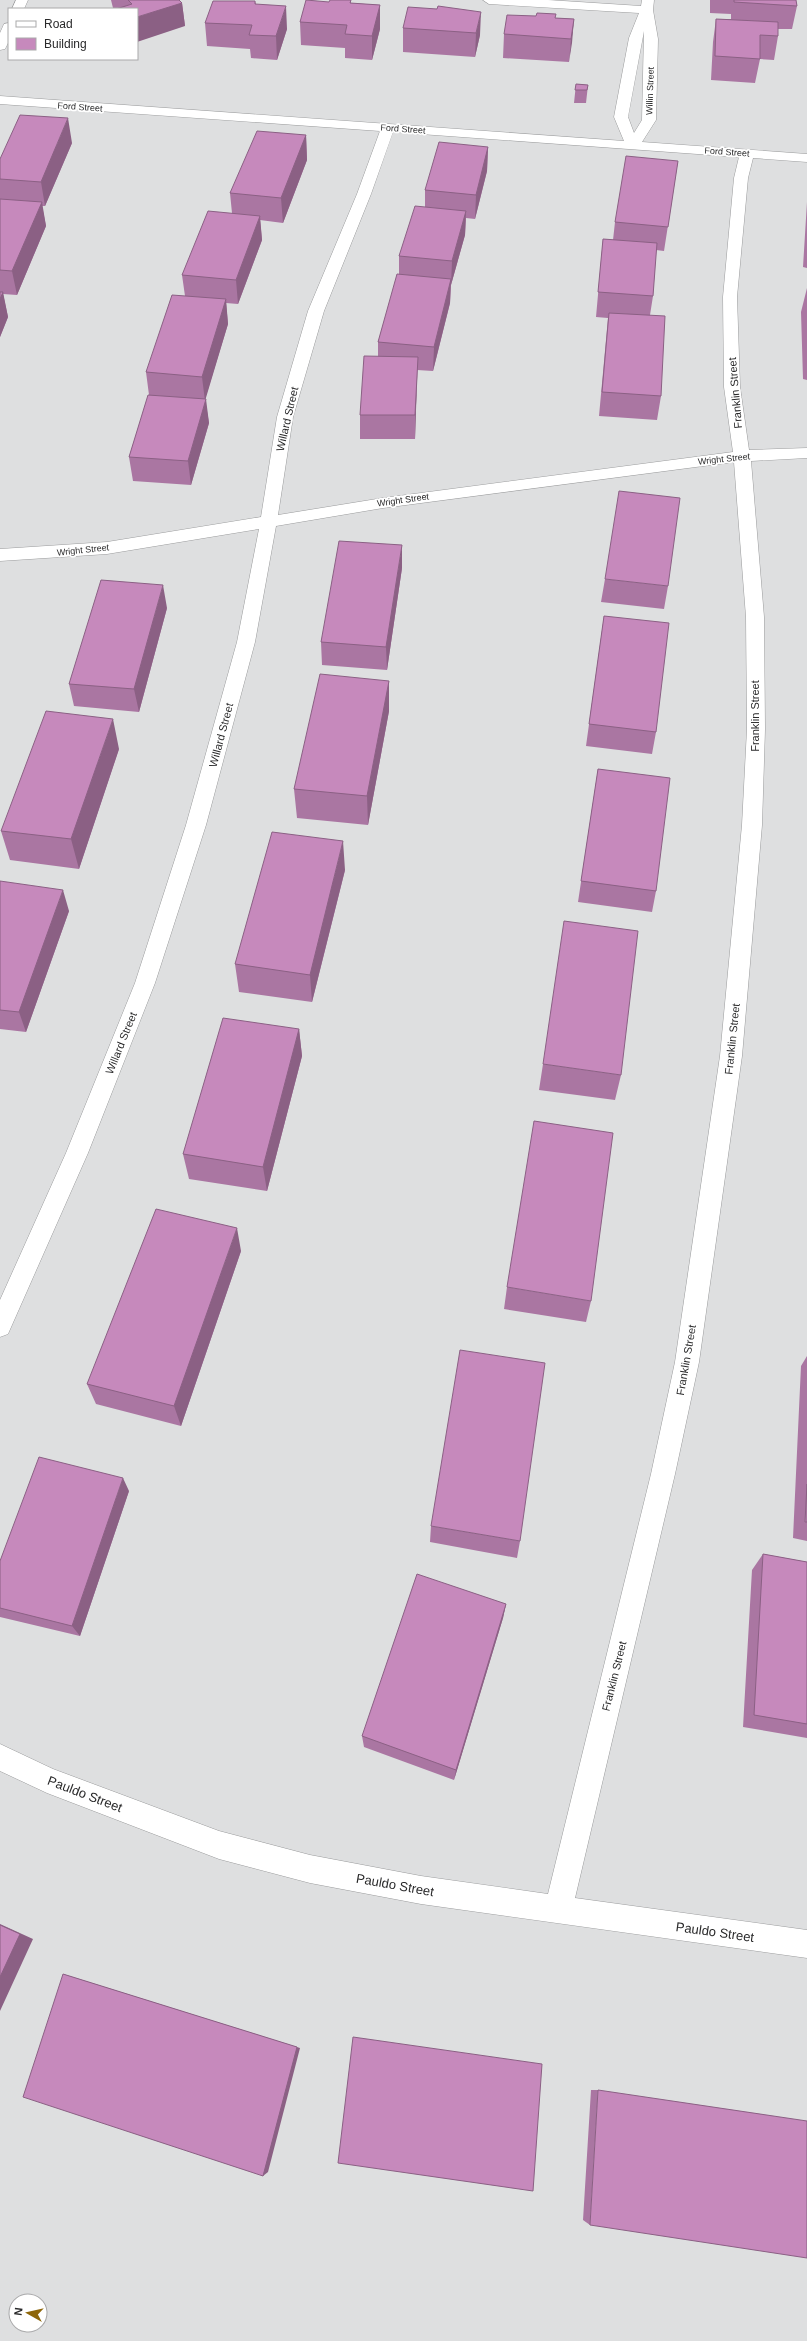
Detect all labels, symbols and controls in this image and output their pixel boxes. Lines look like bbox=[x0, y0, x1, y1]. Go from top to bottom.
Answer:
legend bbox=[8, 8, 138, 60]
text: Road bbox=[44, 17, 73, 31]
text: Building bbox=[44, 37, 87, 51]
street label: Willin Street bbox=[644, 66, 656, 115]
street label: Ford Street bbox=[57, 100, 103, 114]
street label: Ford Street bbox=[380, 122, 426, 136]
street label: Ford Street bbox=[704, 145, 750, 159]
street label: Franklin Street bbox=[726, 357, 744, 429]
street label: Willard Street bbox=[274, 385, 300, 453]
street label: Wright Street bbox=[697, 451, 751, 467]
street label: Wright Street bbox=[376, 491, 430, 509]
street label: Wright Street bbox=[56, 542, 110, 558]
street label: Franklin Street bbox=[749, 680, 761, 752]
street label: Willard Street bbox=[207, 702, 235, 768]
street label: Franklin Street bbox=[722, 1003, 742, 1075]
street label: Willard Street bbox=[103, 1010, 139, 1076]
street label: Franklin Street bbox=[674, 1324, 698, 1396]
street label: Franklin Street bbox=[600, 1640, 628, 1712]
street label: Pauldo Street bbox=[46, 1773, 125, 1815]
street label: Pauldo Street bbox=[355, 1871, 435, 1899]
street label: Pauldo Street bbox=[675, 1919, 755, 1945]
north arrow bbox=[8, 2293, 48, 2333]
text: N bbox=[12, 2307, 25, 2316]

